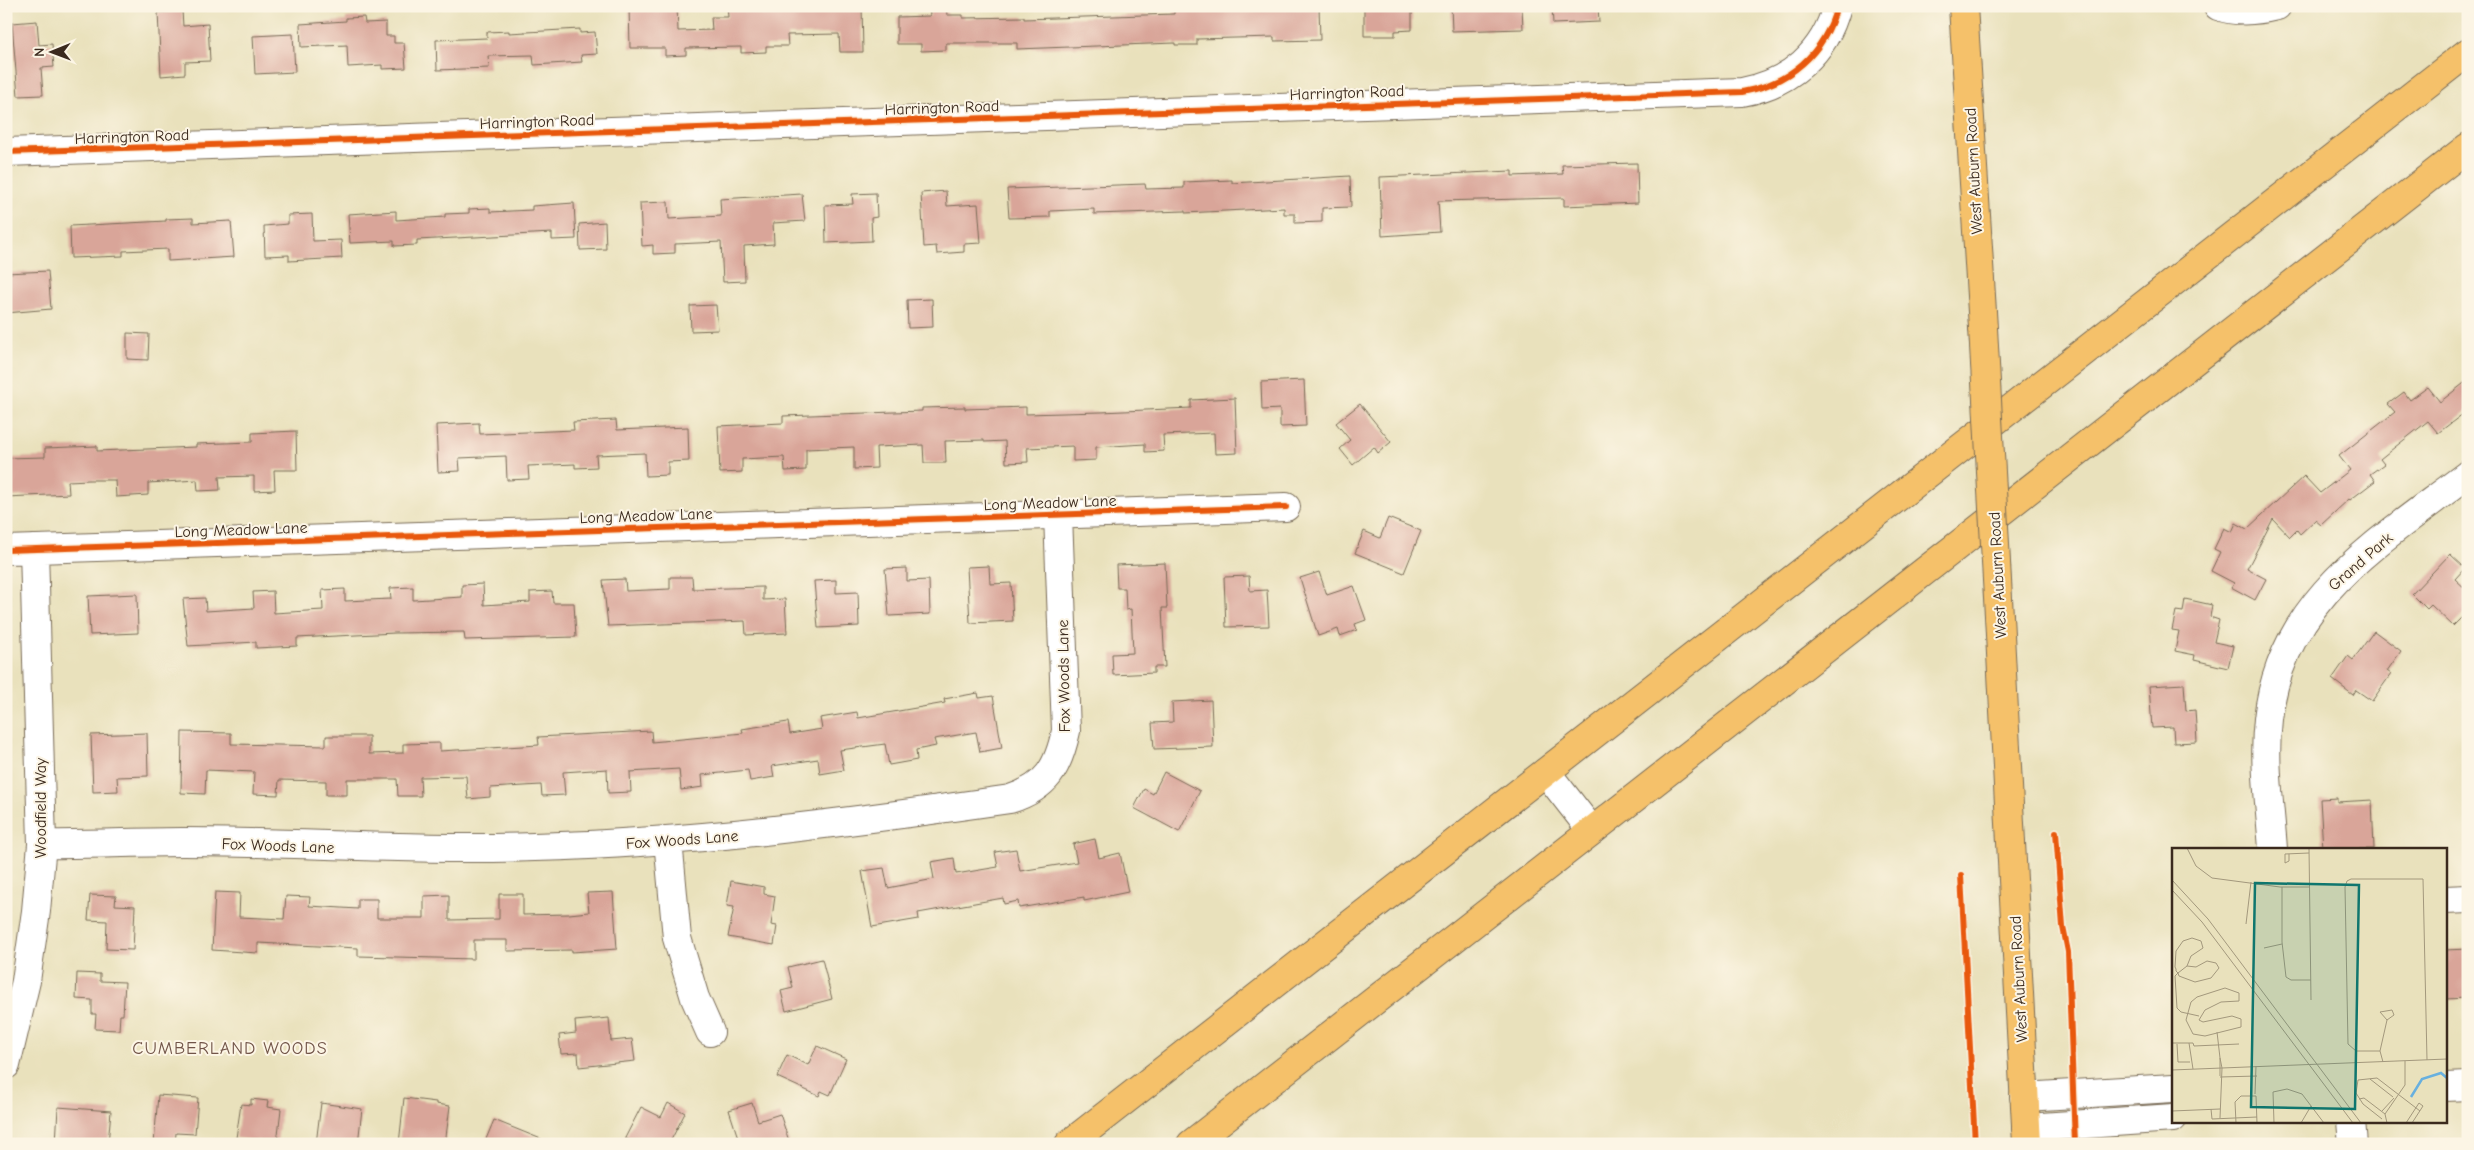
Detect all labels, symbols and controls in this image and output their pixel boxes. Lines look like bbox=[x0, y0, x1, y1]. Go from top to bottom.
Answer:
north arrow bbox=[28, 28, 78, 78]
text: N bbox=[31, 48, 48, 57]
street label: Harrington Road bbox=[1289, 82, 1405, 104]
street label: Harrington Road bbox=[884, 97, 1000, 119]
street label: West Auburn Road bbox=[1962, 107, 1986, 235]
street label: Harrington Road bbox=[479, 111, 595, 133]
street label: Harrington Road bbox=[74, 126, 190, 148]
street label: Long Meadow Lane bbox=[983, 492, 1117, 514]
street label: Long Meadow Lane bbox=[579, 505, 713, 527]
street label: West Auburn Road bbox=[1986, 511, 2010, 639]
street label: Long Meadow Lane bbox=[174, 519, 308, 541]
street label: Grand Park bbox=[2325, 529, 2397, 594]
street label: Fox Woods Lane bbox=[1054, 619, 1074, 733]
street label: Woodfield Way bbox=[32, 757, 50, 858]
street label: Fox Woods Lane bbox=[625, 827, 739, 853]
street label: Fox Woods Lane bbox=[221, 835, 335, 857]
inset map bbox=[2172, 848, 2446, 1122]
street label: West Auburn Road bbox=[2007, 915, 2031, 1043]
district label: CUMBERLAND WOODS bbox=[132, 1038, 328, 1059]

